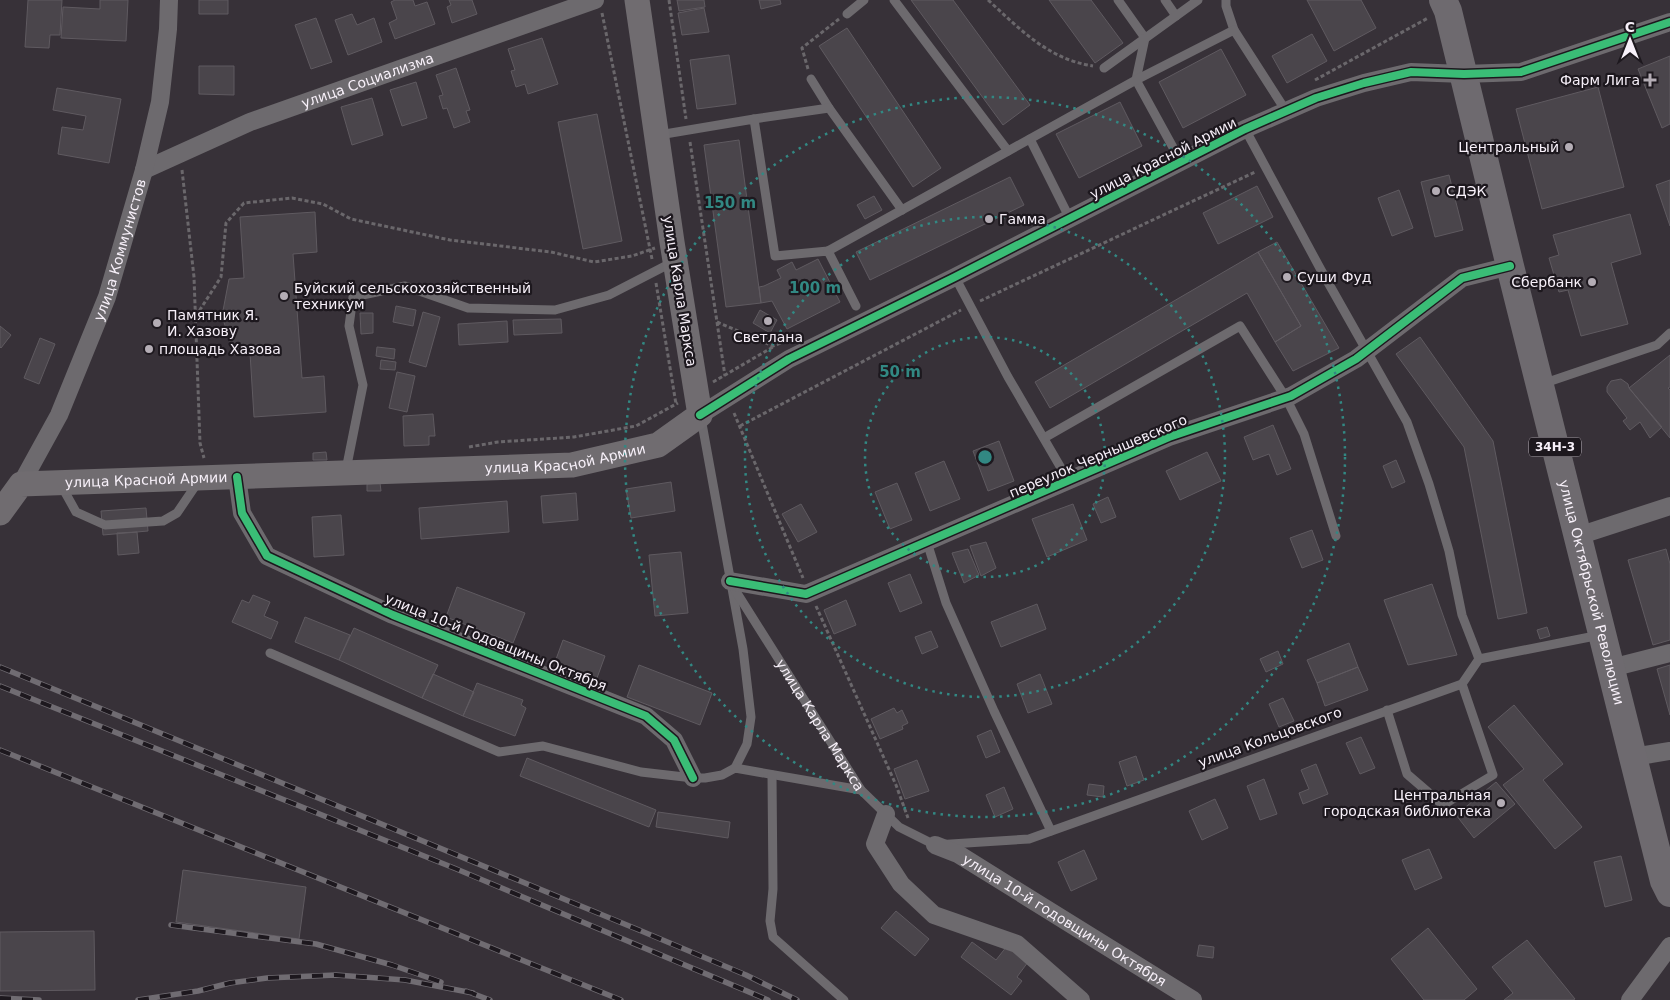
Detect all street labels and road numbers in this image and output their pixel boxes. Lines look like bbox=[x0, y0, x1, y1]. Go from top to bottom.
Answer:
street label: улица Социализма bbox=[299, 50, 436, 111]
street label: улица Красной Армии bbox=[1087, 114, 1239, 202]
street label: улица Коммунистов bbox=[90, 177, 149, 323]
street label: улица Карла Маркса bbox=[660, 214, 700, 368]
street label: переулок Чернышевского bbox=[1007, 411, 1189, 501]
road number: 34Н-3 bbox=[1529, 438, 1581, 457]
street label: улица Красной Армии bbox=[484, 440, 647, 476]
street label: улица Красной Армии bbox=[65, 469, 228, 490]
street label: улица Октябрьской Революции bbox=[1556, 478, 1628, 707]
street label: улица 10-й Годовщины Октября bbox=[383, 590, 609, 694]
street label: улица Карла Маркса bbox=[773, 656, 868, 794]
street label: улица Кольцовского bbox=[1196, 704, 1344, 770]
street label: улица 10-й годовщины Октября bbox=[960, 851, 1169, 989]

